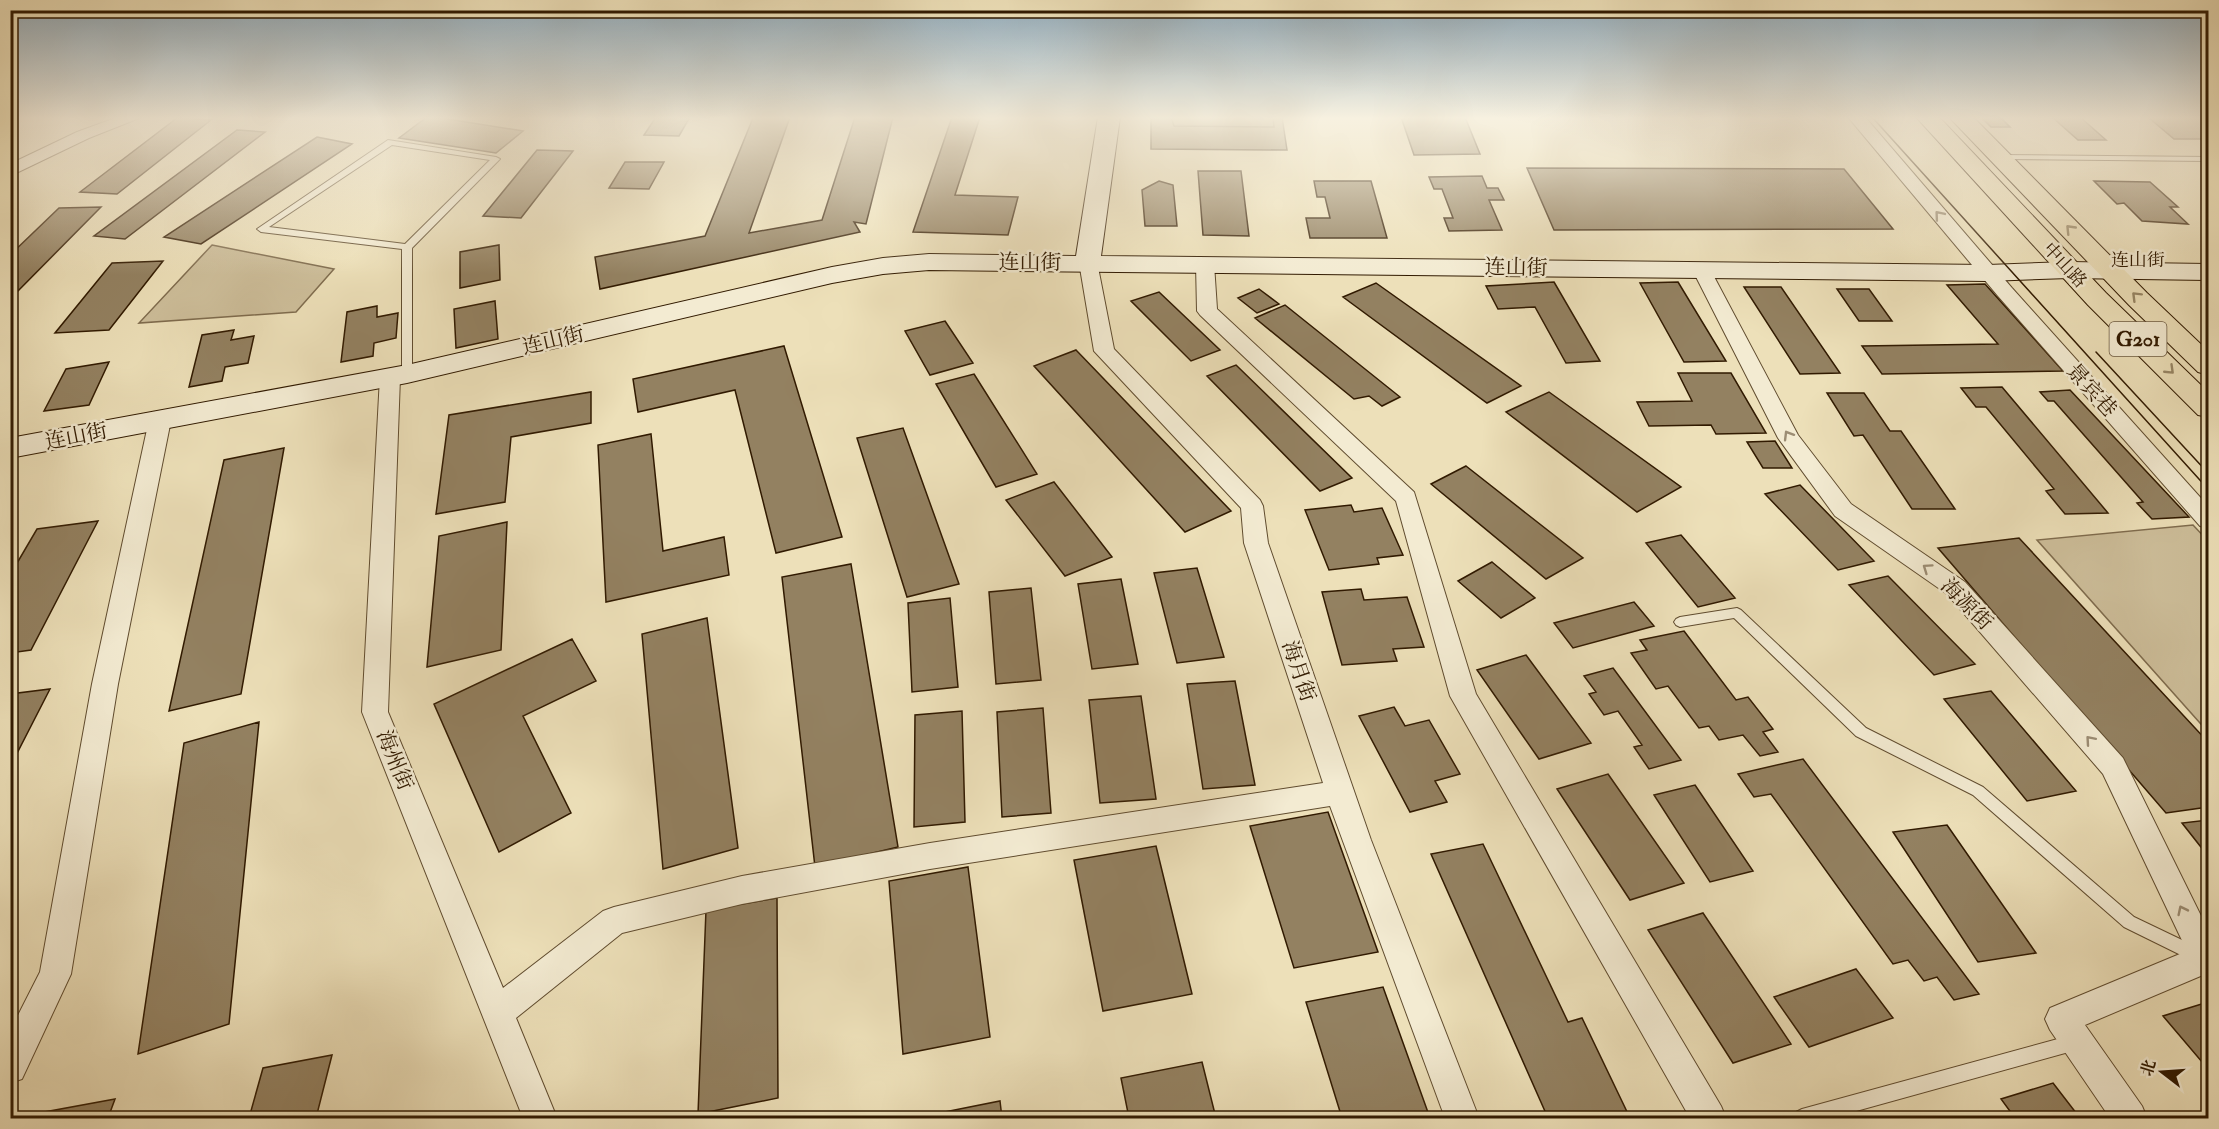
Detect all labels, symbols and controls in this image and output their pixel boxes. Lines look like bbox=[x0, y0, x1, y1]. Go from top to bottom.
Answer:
one-way arrow bbox=[1936, 211, 1947, 222]
one-way arrow bbox=[2066, 226, 2077, 237]
street label: 中山路 bbox=[2038, 238, 2091, 293]
street label: 连山街 bbox=[999, 249, 1062, 276]
street label: 连山街 bbox=[2111, 249, 2165, 272]
street label: 连山街 bbox=[1484, 253, 1548, 282]
one-way arrow bbox=[2132, 293, 2143, 304]
street label: 连山街 bbox=[519, 320, 587, 361]
road number: G201 bbox=[2110, 322, 2166, 356]
street label: 景宾巷 bbox=[2061, 358, 2123, 423]
one-way arrow bbox=[2163, 363, 2174, 374]
street label: 连山街 bbox=[43, 417, 110, 456]
one-way arrow bbox=[1784, 431, 1796, 441]
one-way arrow bbox=[1923, 564, 1934, 575]
street label: 海源街 bbox=[1935, 573, 1998, 636]
street label: 海月街 bbox=[1276, 637, 1322, 705]
street label: 海州街 bbox=[370, 726, 419, 794]
one-way arrow bbox=[2086, 736, 2097, 747]
one-way arrow bbox=[2178, 906, 2189, 917]
north arrow bbox=[2132, 1042, 2192, 1102]
text: 北 bbox=[2137, 1057, 2161, 1078]

